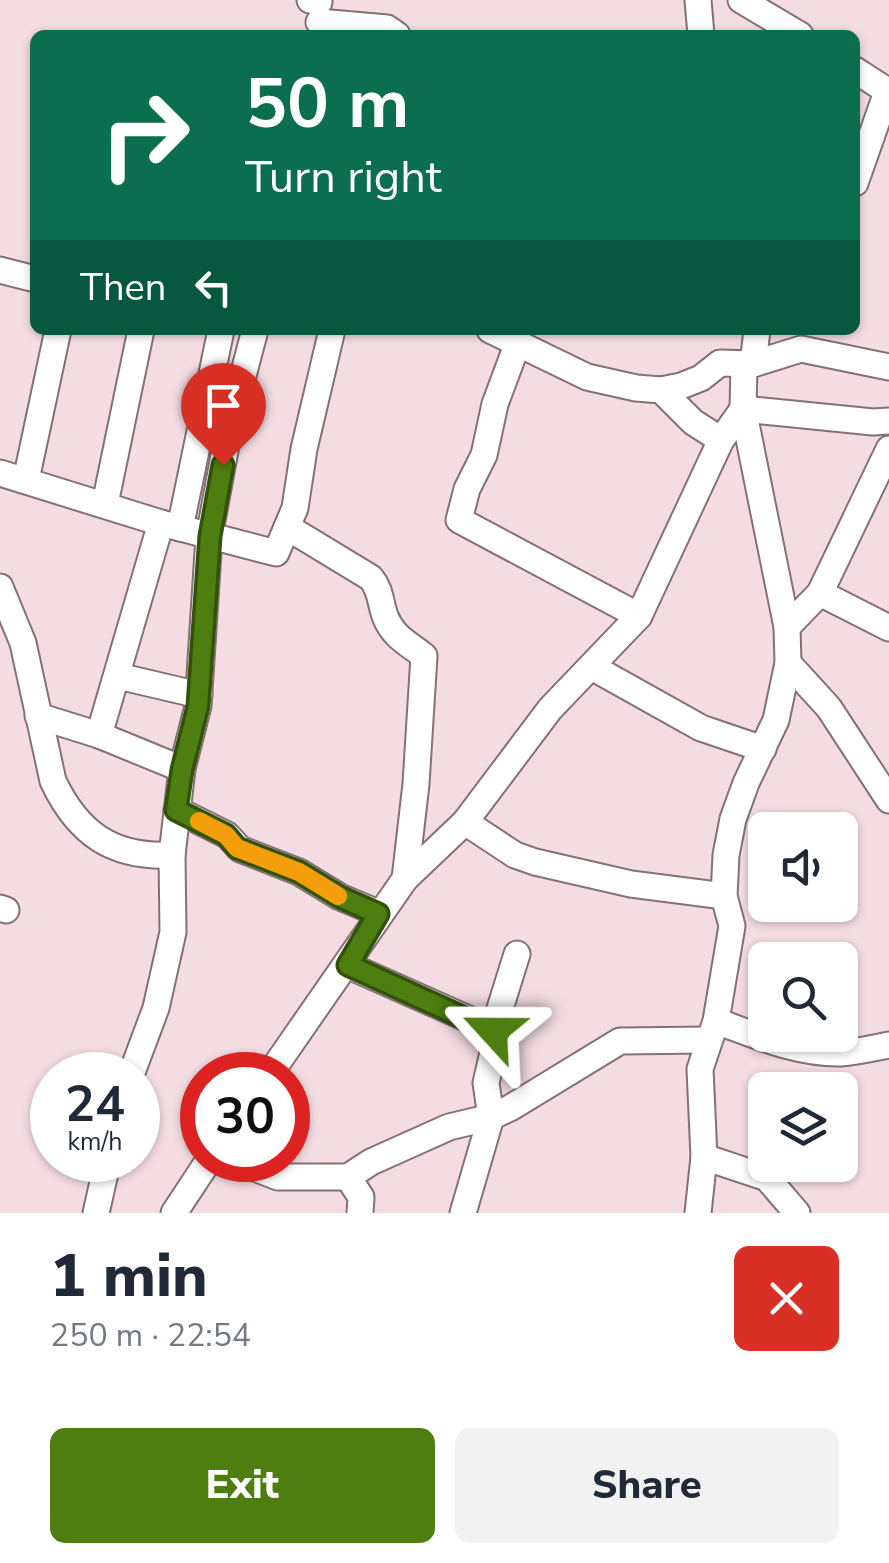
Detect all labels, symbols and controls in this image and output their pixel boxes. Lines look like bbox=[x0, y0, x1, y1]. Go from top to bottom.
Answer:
text: 50 m bbox=[245, 56, 409, 152]
icon: right bbox=[80, 70, 210, 200]
text: Turn right bbox=[245, 147, 442, 208]
icon: left bbox=[186, 260, 241, 315]
text: Then bbox=[80, 262, 166, 313]
pin bbox=[181, 363, 266, 466]
icon: arrive bbox=[196, 378, 251, 433]
map controls bbox=[748, 812, 858, 1182]
button: sound bbox=[748, 812, 858, 922]
button: search bbox=[748, 942, 858, 1052]
position arrow bbox=[441, 979, 545, 1083]
speed limit sign: 30 bbox=[180, 1052, 310, 1182]
text: 24 bbox=[65, 1070, 125, 1139]
button: layers bbox=[748, 1072, 858, 1182]
text: km/h bbox=[67, 1125, 123, 1159]
text: 1 min bbox=[50, 1235, 208, 1317]
button: close bbox=[734, 1246, 839, 1351]
text: 250 m · 22:54 bbox=[50, 1314, 251, 1357]
button: Exit bbox=[50, 1428, 435, 1543]
button: Share bbox=[455, 1428, 839, 1543]

